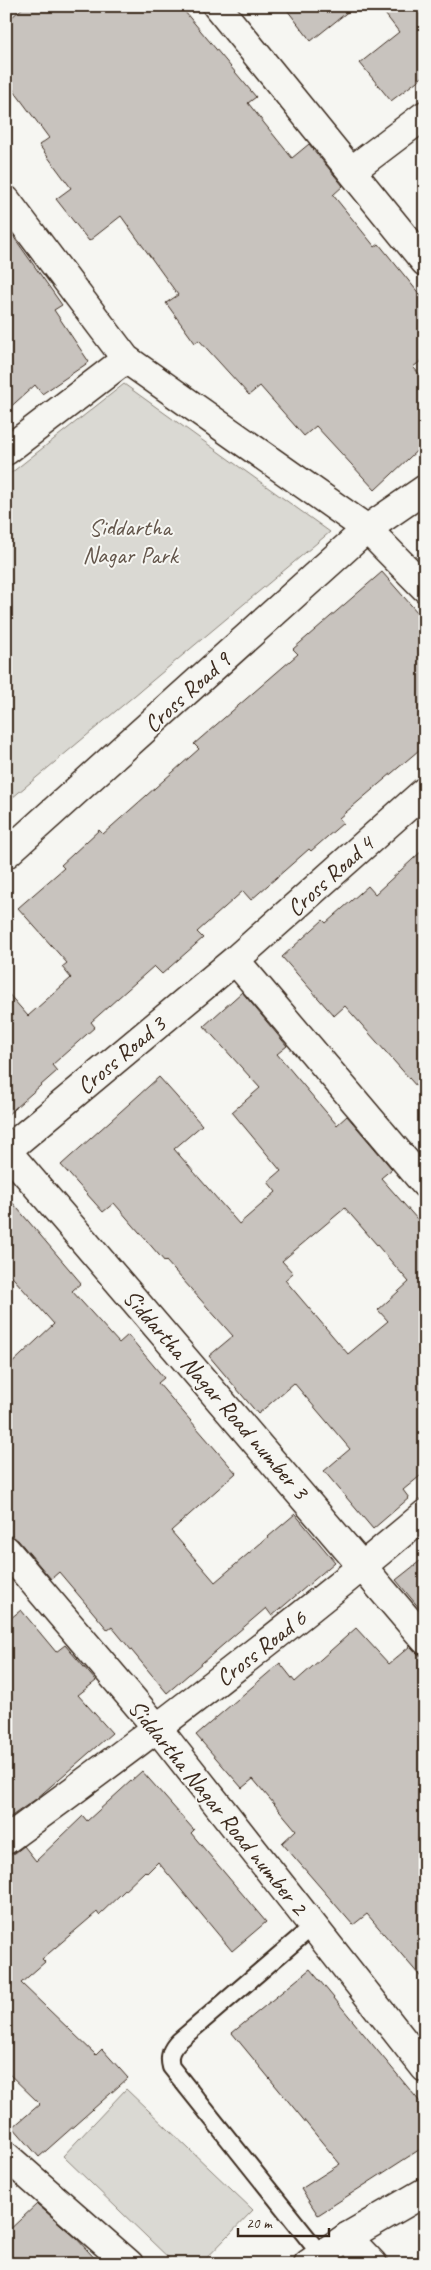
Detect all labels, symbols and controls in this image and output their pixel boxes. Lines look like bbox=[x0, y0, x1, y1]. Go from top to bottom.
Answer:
park label: Siddartha Nagar Park bbox=[83, 512, 180, 570]
street label: Cross Road 9 bbox=[137, 644, 238, 739]
street label: Cross Road 4 bbox=[280, 828, 381, 923]
street label: Cross Road 3 bbox=[70, 1008, 173, 1101]
street label: Siddartha Nagar Road number 3 bbox=[117, 1283, 317, 1507]
street label: Cross Road 6 bbox=[210, 1603, 313, 1693]
street label: Siddartha Nagar Road number 2 bbox=[122, 1693, 316, 1922]
scale bar bbox=[238, 2205, 330, 2237]
text: 20 m bbox=[246, 2214, 273, 2233]

